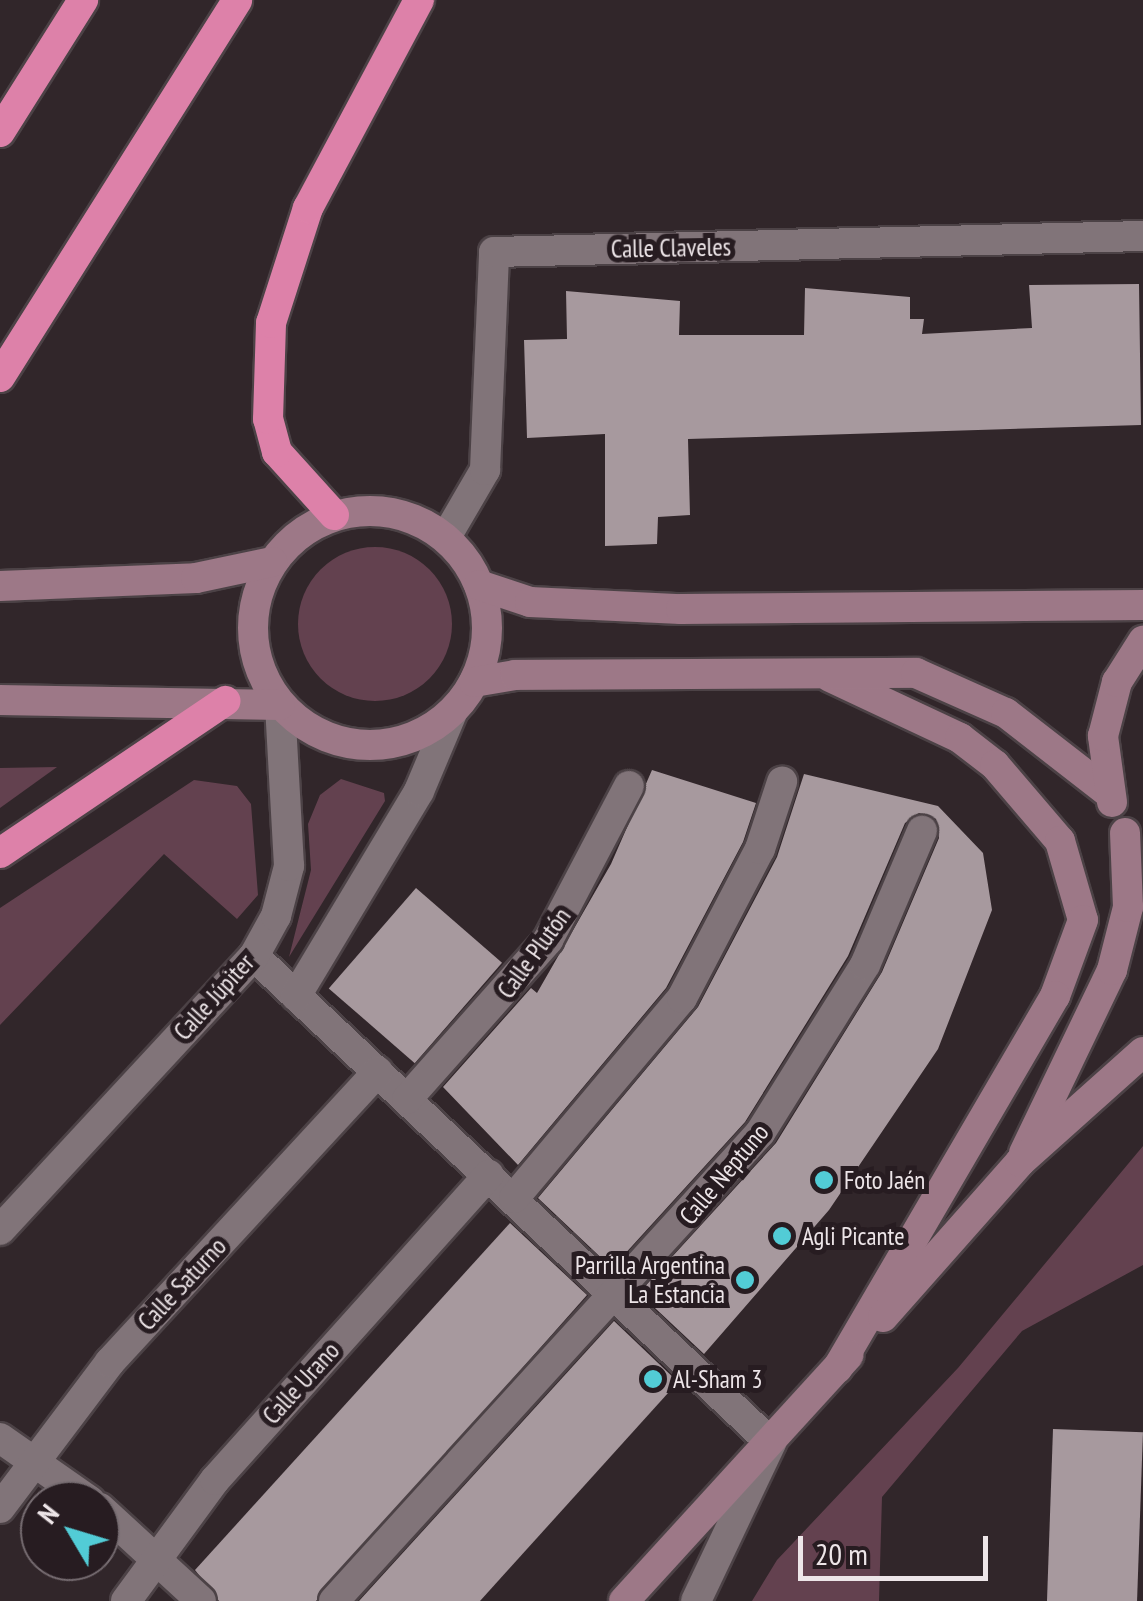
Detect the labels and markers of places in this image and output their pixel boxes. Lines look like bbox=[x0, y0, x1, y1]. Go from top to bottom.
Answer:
place label: Foto Jaén bbox=[844, 1165, 925, 1195]
marker: Foto Jaén bbox=[813, 1169, 835, 1191]
place label: Agli Picante bbox=[802, 1221, 904, 1251]
marker: Agli Picante bbox=[771, 1225, 793, 1247]
place label: Parrilla Argentina La Estancia bbox=[574, 1251, 725, 1310]
marker: Parrilla Argentina La Estancia bbox=[734, 1269, 756, 1291]
place label: Al-Sham 3 bbox=[673, 1364, 762, 1394]
marker: Al-Sham 3 bbox=[642, 1368, 664, 1390]

